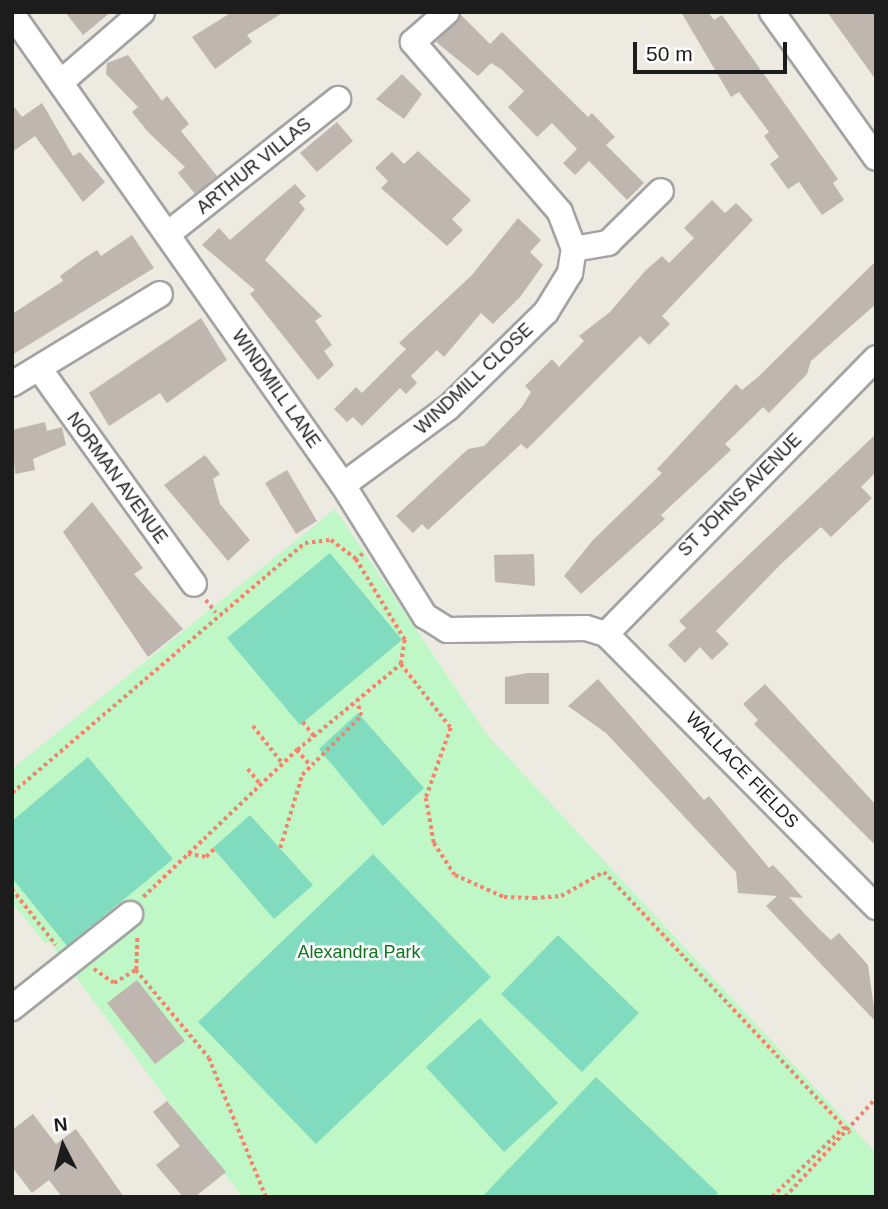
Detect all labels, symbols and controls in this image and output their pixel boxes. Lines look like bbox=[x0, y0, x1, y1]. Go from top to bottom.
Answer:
scale bar bbox=[636, 28, 790, 72]
text: 50 m bbox=[646, 42, 693, 65]
street label: ARTHUR VILLAS bbox=[193, 113, 315, 219]
street label: WINDMILL CLOSE bbox=[410, 319, 538, 439]
street label: WINDMILL LANE bbox=[227, 325, 325, 453]
street label: NORMAN AVENUE bbox=[62, 408, 172, 548]
street label: ST JOHNS AVENUE bbox=[673, 428, 807, 562]
street label: WALLACE FIELDS bbox=[681, 707, 803, 833]
park label: Alexandra Park bbox=[297, 941, 421, 963]
north arrow bbox=[28, 1111, 98, 1181]
text: N bbox=[53, 1113, 69, 1136]

